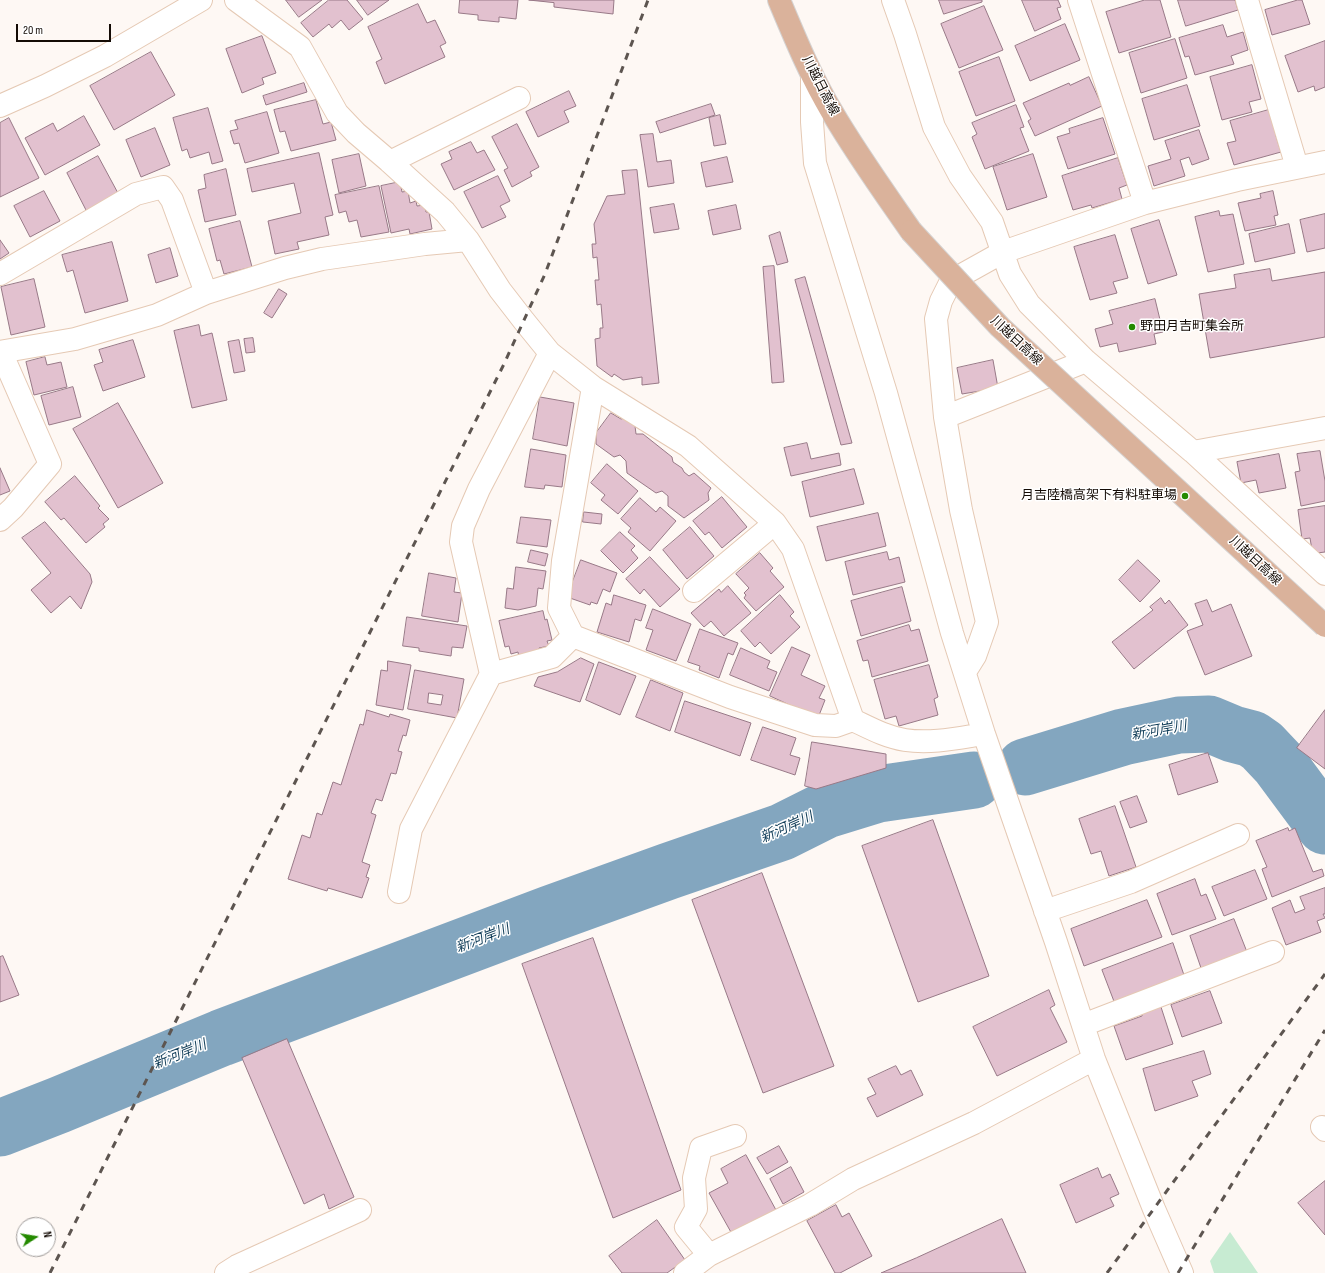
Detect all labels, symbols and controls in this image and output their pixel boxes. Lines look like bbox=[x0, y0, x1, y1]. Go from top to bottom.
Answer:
scale bar bbox=[18, 16, 113, 42]
text: 20 m bbox=[23, 23, 43, 38]
street label: 川越日高線 bbox=[798, 54, 842, 118]
street label: 川越日高線 bbox=[987, 313, 1045, 369]
place label: 野田月吉町集会所 bbox=[1140, 319, 1244, 335]
marker: 野田月吉町集会所 bbox=[1127, 322, 1137, 332]
place label: 月吉陸橋高架下有料駐車場 bbox=[1021, 488, 1177, 504]
marker: 月吉陸橋高架下有料駐車場 bbox=[1180, 491, 1190, 501]
street label: 川越日高線 bbox=[1226, 533, 1284, 589]
water label: 新河岸川 bbox=[1130, 718, 1188, 744]
water label: 新河岸川 bbox=[758, 809, 816, 847]
water label: 新河岸川 bbox=[454, 921, 512, 957]
water label: 新河岸川 bbox=[151, 1037, 209, 1073]
north arrow bbox=[16, 1217, 56, 1257]
text: N bbox=[40, 1230, 54, 1239]

